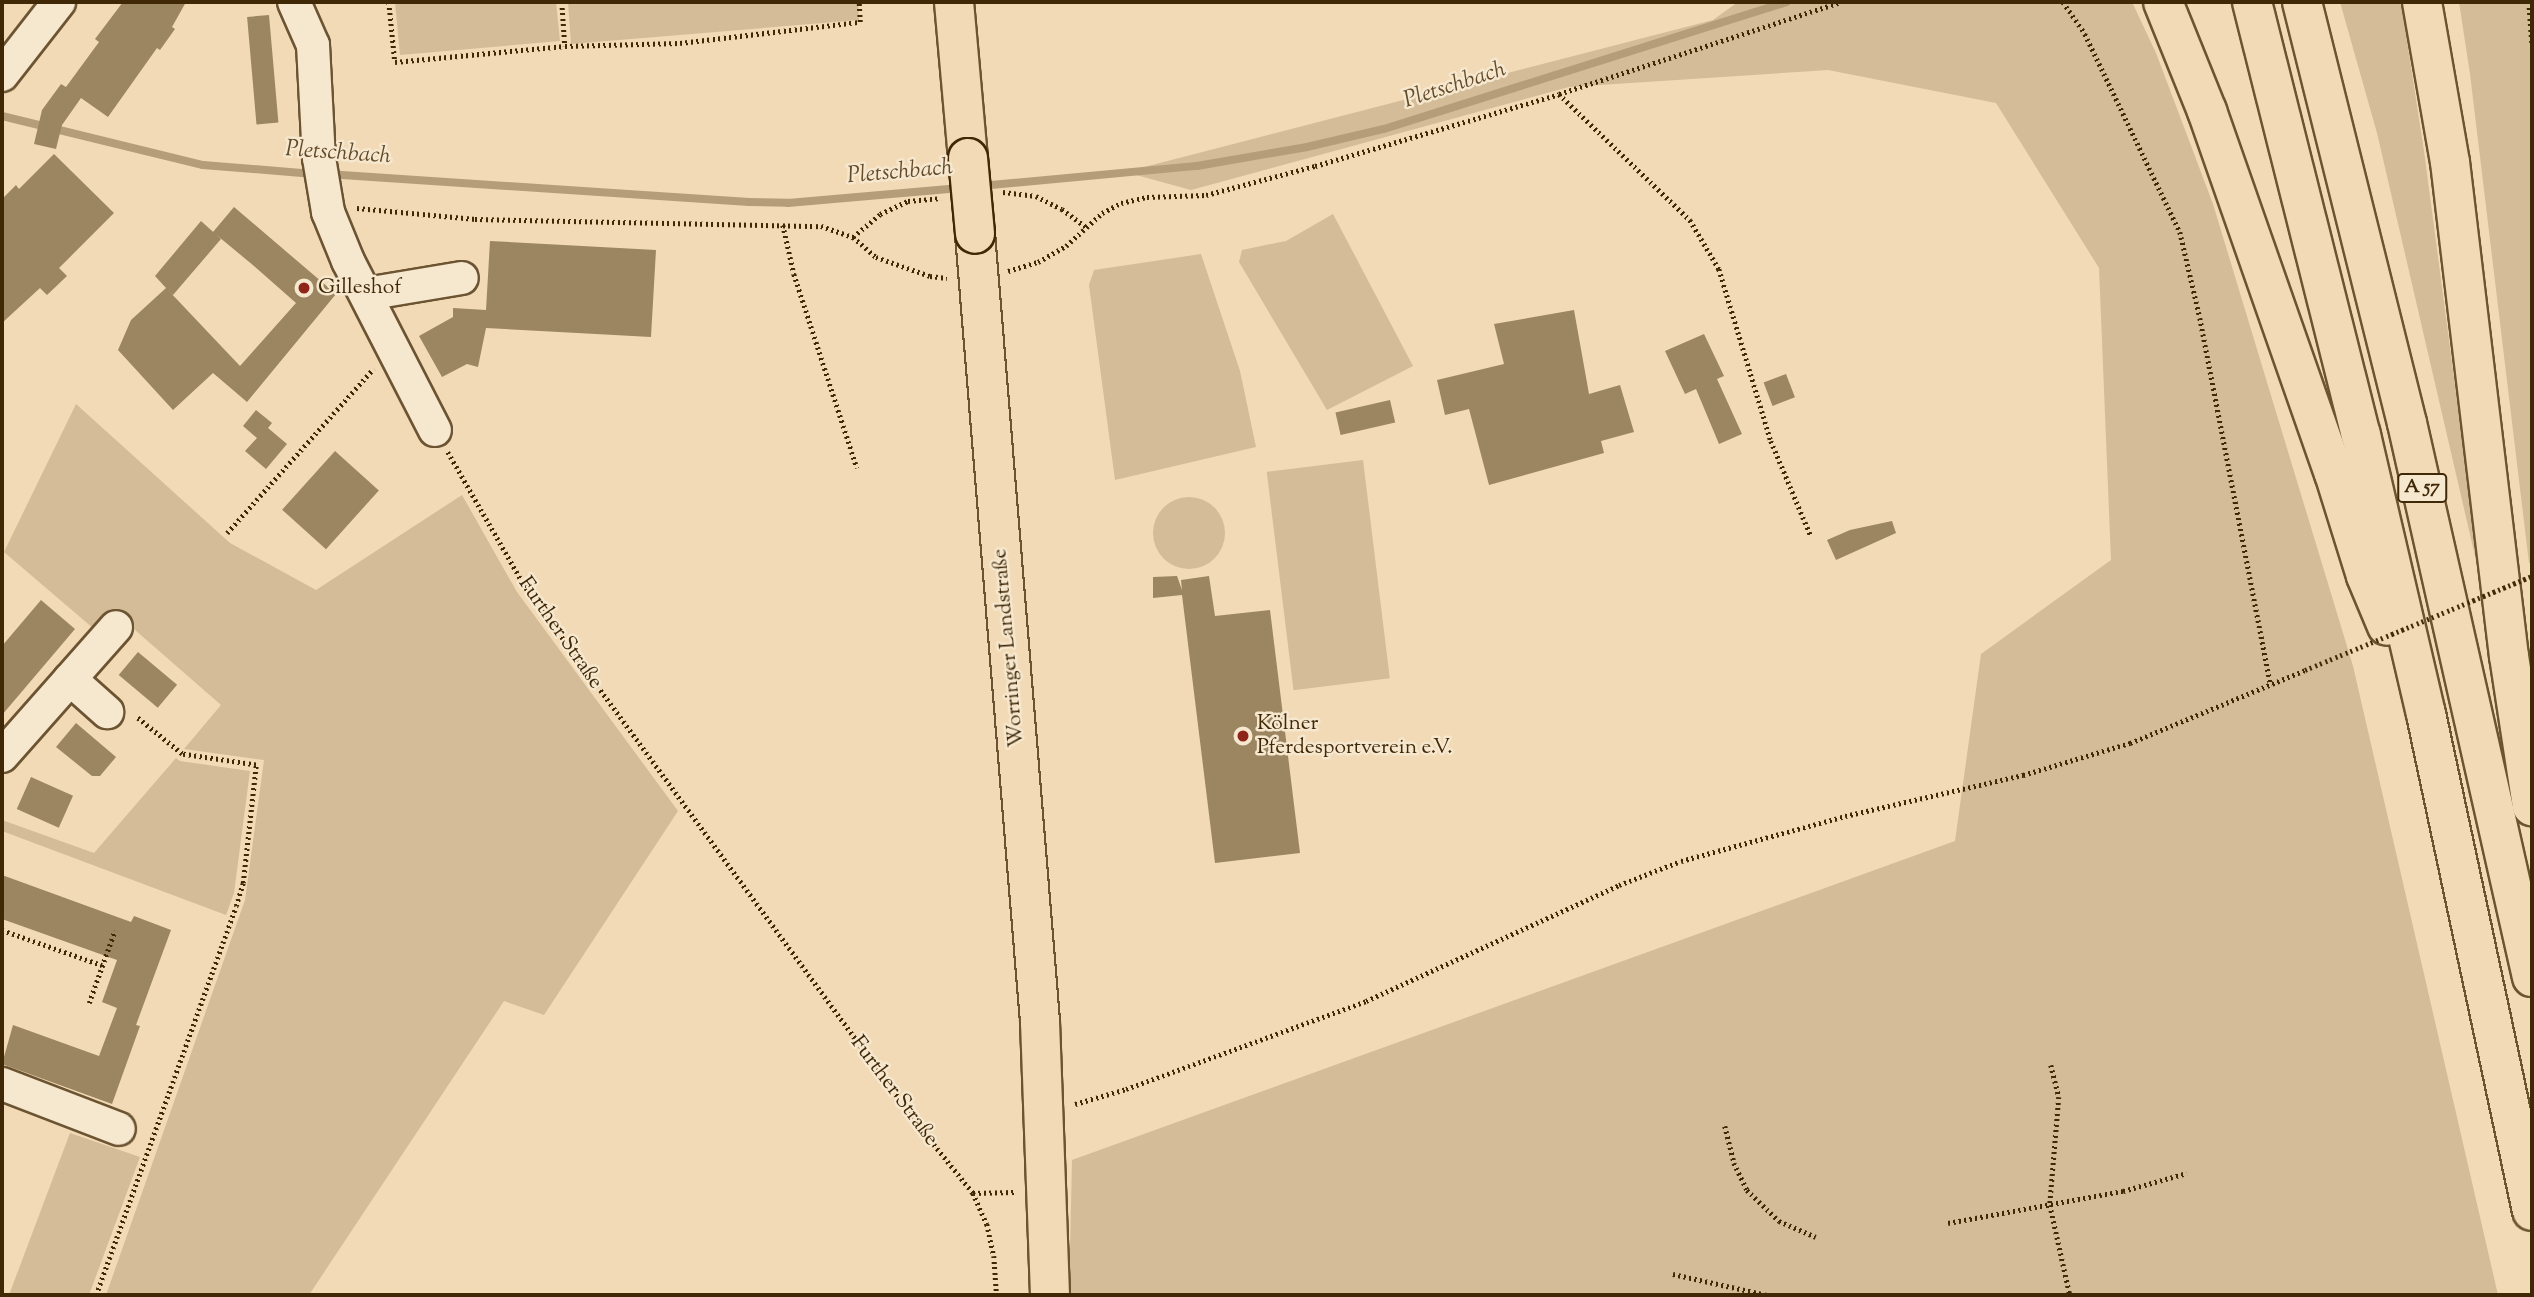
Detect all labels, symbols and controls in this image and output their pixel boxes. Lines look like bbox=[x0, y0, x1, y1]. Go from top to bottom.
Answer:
water label: Pletschbach bbox=[1400, 57, 1510, 115]
water label: Pletschbach bbox=[284, 137, 392, 171]
water label: Pletschbach bbox=[846, 155, 954, 191]
place label: Gilleshof bbox=[318, 275, 402, 301]
marker: Gilleshof bbox=[296, 280, 312, 296]
road number: A 57 bbox=[2396, 472, 2448, 503]
street label: Worringer Landstraße bbox=[988, 548, 1030, 748]
street label: Further Straße bbox=[512, 572, 608, 694]
place label: Kölner Pferdesportverein e.V. bbox=[1257, 711, 1453, 761]
marker: Kölner Pferdesportverein e.V. bbox=[1235, 728, 1251, 744]
street label: Further Straße bbox=[845, 1031, 943, 1151]

